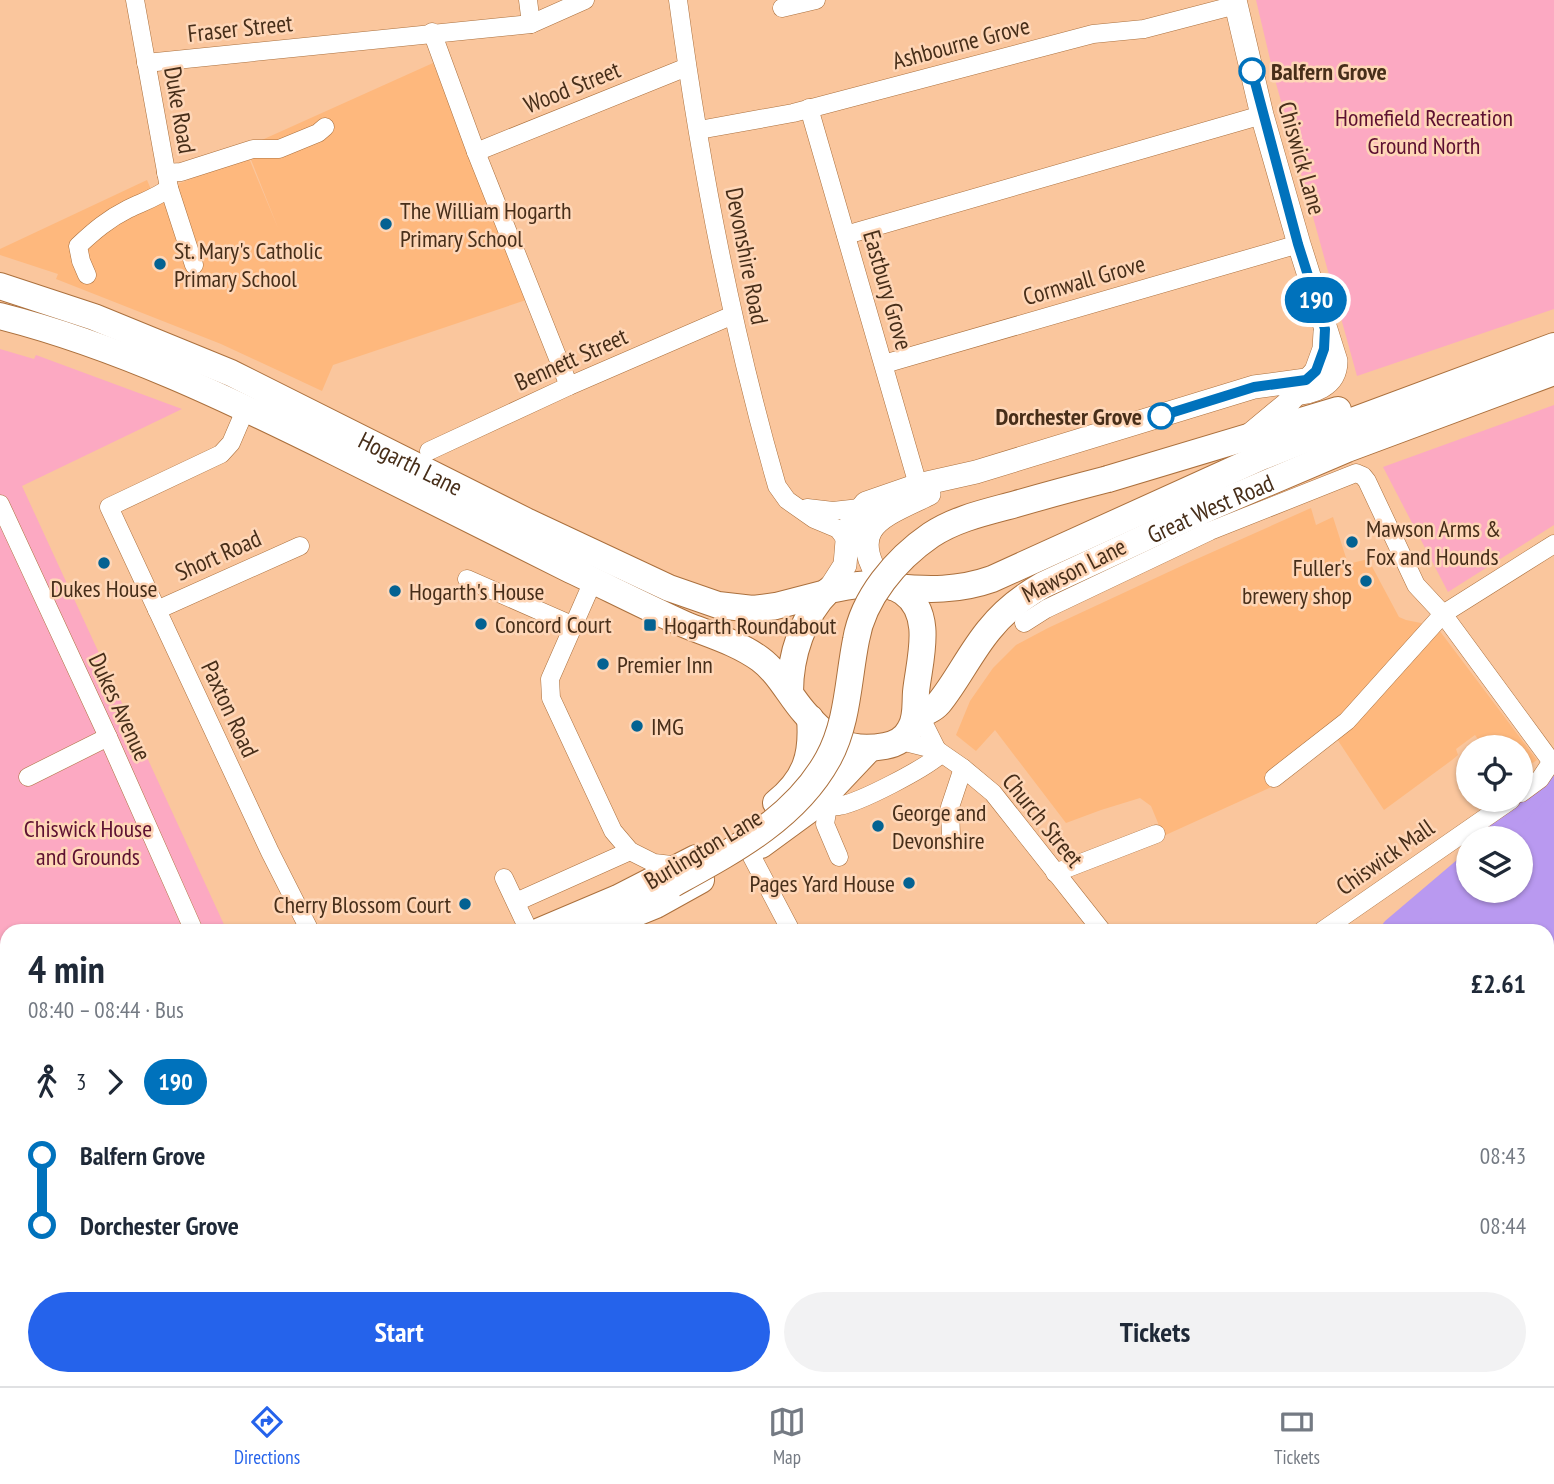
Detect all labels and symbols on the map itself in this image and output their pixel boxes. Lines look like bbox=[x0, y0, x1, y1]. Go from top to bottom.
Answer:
street label: Fraser Street bbox=[186, 7, 294, 49]
street label: Ashbourne Grove bbox=[889, 10, 1033, 76]
street label: Wood Street bbox=[519, 54, 625, 120]
place label: Balfern Grove bbox=[1271, 56, 1387, 87]
marker: Balfern Grove bbox=[1239, 58, 1265, 84]
street label: Duke Road bbox=[157, 64, 203, 156]
street label: Chiswick Lane bbox=[1271, 98, 1333, 218]
park label: Homefield Recreation Ground North bbox=[1335, 102, 1513, 161]
street label: Devonshire Road bbox=[719, 185, 775, 327]
place label: The William Hogarth Primary School bbox=[400, 195, 571, 254]
marker: The William Hogarth Primary School bbox=[378, 216, 394, 232]
street label: Eastbury Grove bbox=[856, 227, 920, 353]
place label: St. Mary's Catholic Primary School bbox=[174, 235, 323, 294]
street label: Cornwall Grove bbox=[1019, 248, 1149, 312]
marker: St. Mary's Catholic Primary School bbox=[152, 256, 168, 272]
line badge: 190 bbox=[1276, 277, 1356, 323]
street label: Bennett Street bbox=[510, 320, 633, 398]
place label: Dorchester Grove bbox=[995, 401, 1142, 432]
marker: Dorchester Grove bbox=[1148, 403, 1174, 429]
street label: Hogarth Lane bbox=[354, 424, 468, 502]
street label: Great West Road bbox=[1142, 467, 1278, 550]
place label: Mawson Arms & Fox and Hounds bbox=[1366, 513, 1501, 572]
street label: Short Road bbox=[170, 522, 266, 588]
street label: Mawson Lane bbox=[1017, 531, 1131, 609]
marker: Mawson Arms & Fox and Hounds bbox=[1344, 534, 1360, 550]
place label: Fuller's brewery shop bbox=[1242, 552, 1352, 611]
marker: Dukes House bbox=[96, 555, 112, 571]
place label: Dukes House bbox=[51, 573, 157, 604]
marker: Fuller's brewery shop bbox=[1358, 573, 1374, 589]
place label: Hogarth's House bbox=[409, 576, 544, 607]
marker: Hogarth's House bbox=[387, 583, 403, 599]
place label: Concord Court bbox=[495, 609, 612, 640]
place label: Hogarth Roundabout bbox=[664, 610, 837, 641]
marker: Concord Court bbox=[473, 616, 489, 632]
marker: Hogarth Roundabout bbox=[642, 617, 658, 633]
street label: Dukes Avenue bbox=[82, 648, 158, 766]
place label: Premier Inn bbox=[617, 649, 713, 680]
street label: Paxton Road bbox=[194, 656, 266, 762]
marker: Premier Inn bbox=[595, 656, 611, 672]
place label: IMG bbox=[651, 711, 684, 742]
marker: IMG bbox=[629, 718, 645, 734]
street label: Church Street bbox=[996, 767, 1091, 874]
place label: George and Devonshire bbox=[892, 797, 986, 856]
street label: Burlington Lane bbox=[638, 802, 768, 896]
street label: Chiswick Mall bbox=[1330, 812, 1440, 902]
park label: Chiswick House and Grounds bbox=[24, 813, 152, 872]
marker: George and Devonshire bbox=[870, 818, 886, 834]
place label: Pages Yard House bbox=[749, 868, 895, 899]
marker: Pages Yard House bbox=[901, 875, 917, 891]
place label: Cherry Blossom Court bbox=[274, 889, 451, 920]
marker: Cherry Blossom Court bbox=[457, 896, 473, 912]

